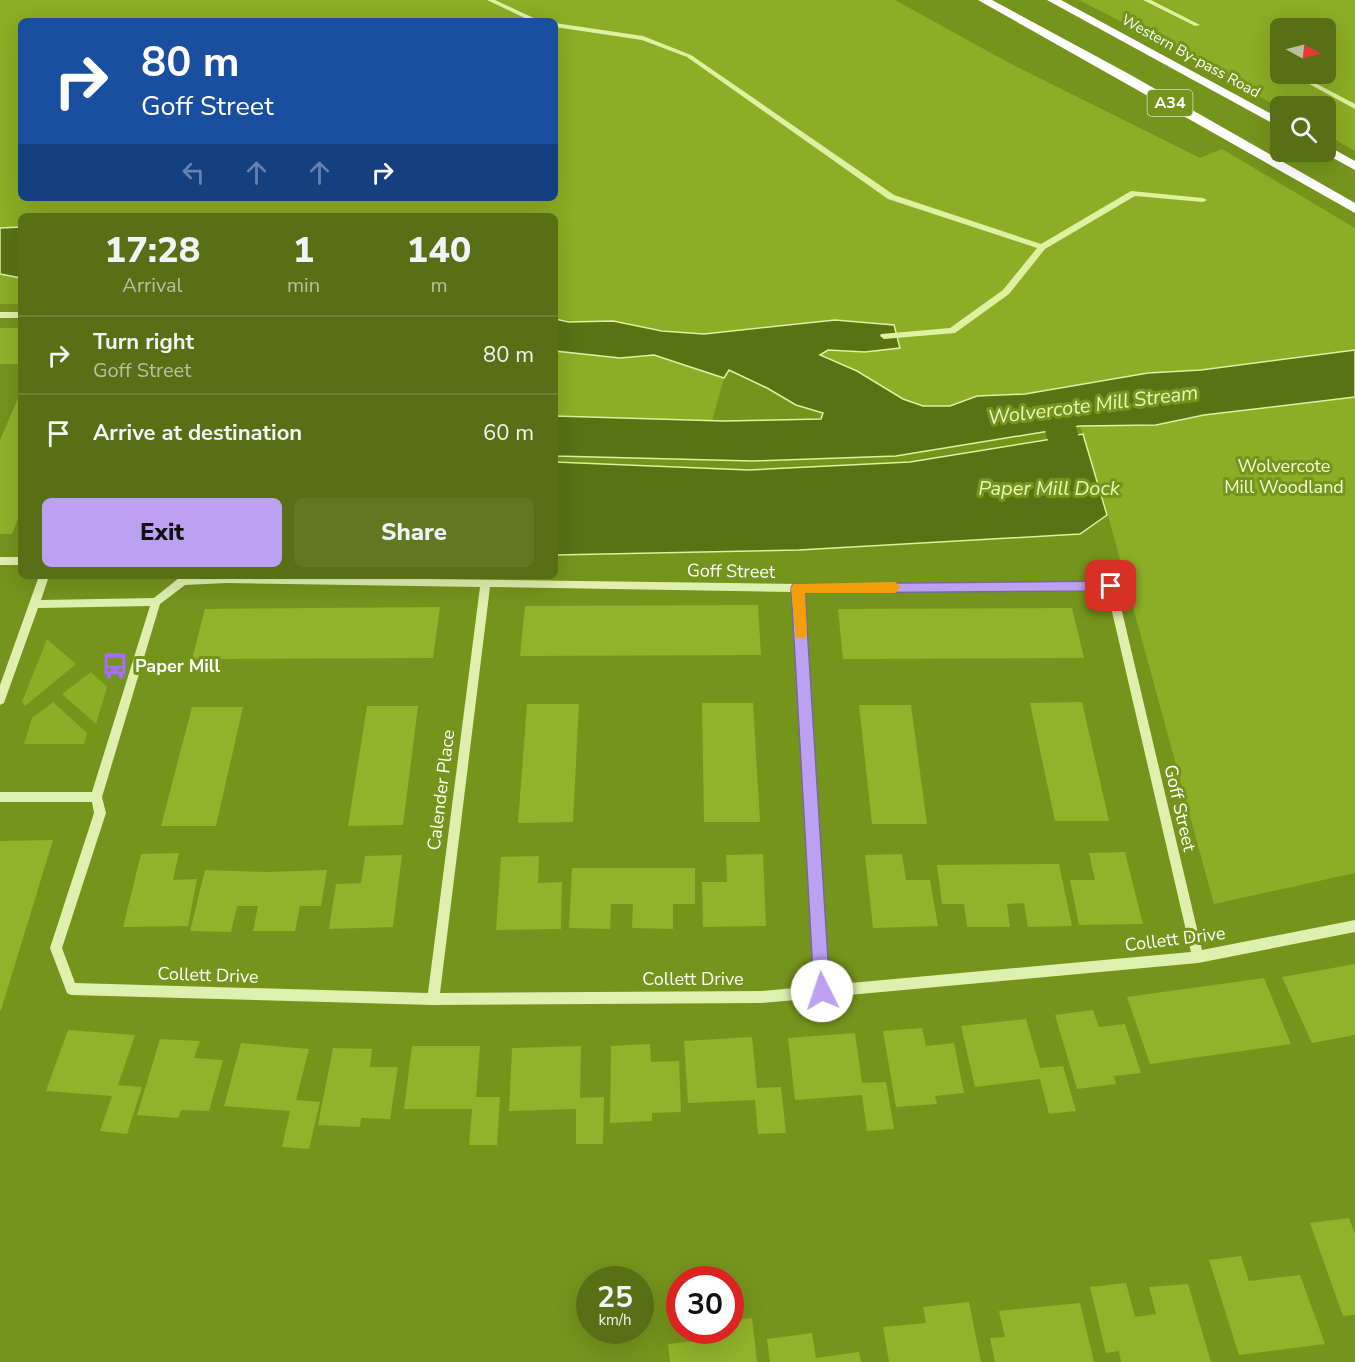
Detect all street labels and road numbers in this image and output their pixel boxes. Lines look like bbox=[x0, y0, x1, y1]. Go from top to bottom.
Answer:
street label: Western By-pass Road bbox=[1118, 10, 1264, 102]
road number: A34 bbox=[1148, 90, 1192, 116]
street label: Goff Street bbox=[687, 558, 776, 584]
street label: Calender Place bbox=[422, 728, 460, 852]
street label: Goff Street bbox=[1158, 762, 1202, 854]
street label: Collett Drive bbox=[1123, 921, 1227, 957]
street label: Collett Drive bbox=[157, 961, 259, 989]
street label: Collett Drive bbox=[642, 967, 744, 991]

